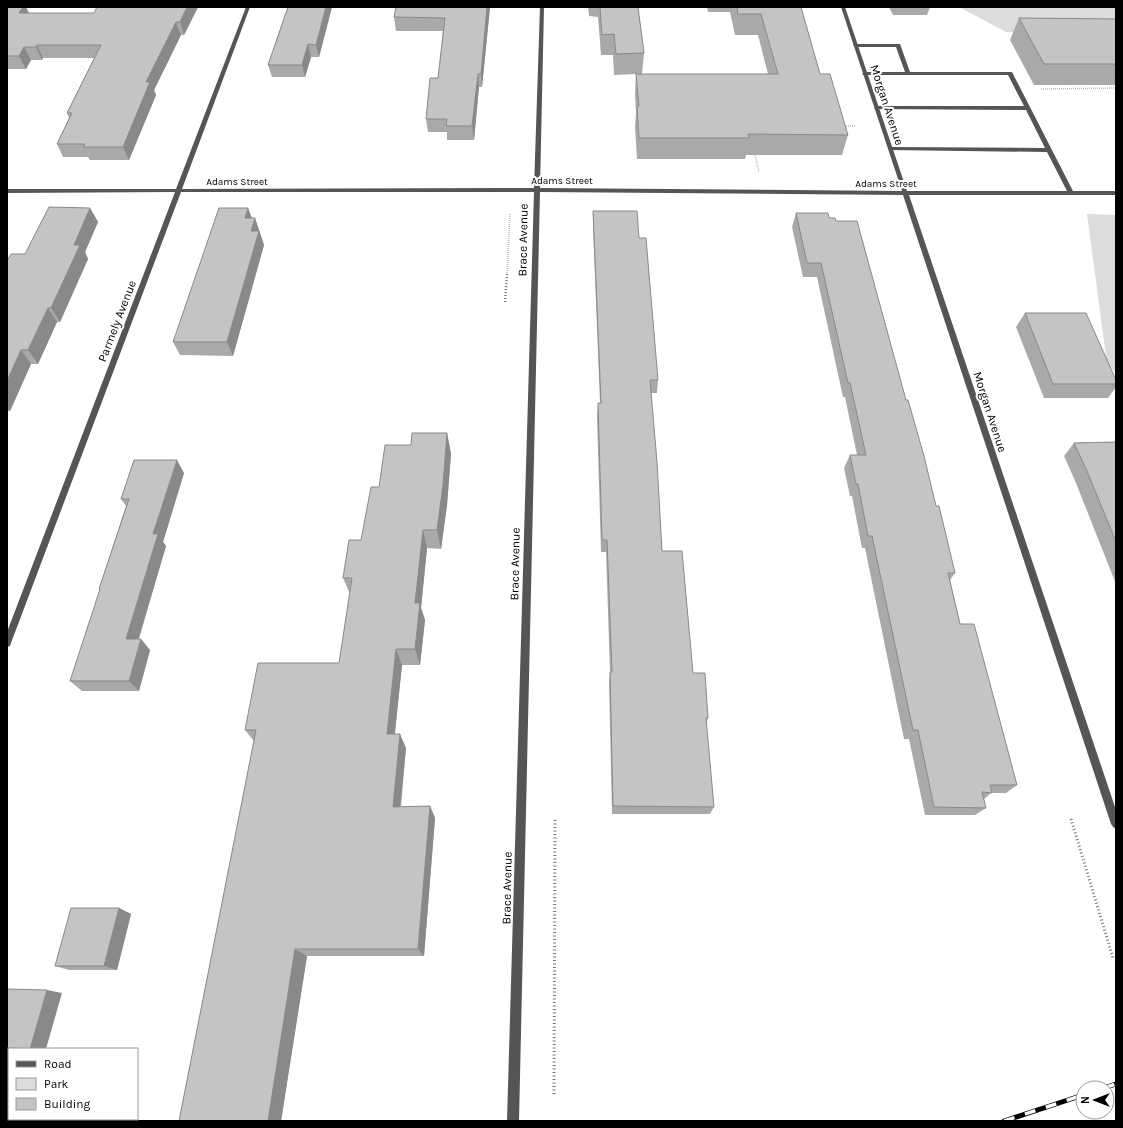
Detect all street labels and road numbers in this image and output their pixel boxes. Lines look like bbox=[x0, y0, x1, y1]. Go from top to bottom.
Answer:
street label: Morgan Avenue bbox=[867, 63, 907, 147]
street label: Adams Street bbox=[531, 175, 593, 187]
street label: Adams Street bbox=[206, 176, 268, 188]
street label: Adams Street bbox=[855, 178, 917, 190]
street label: Brace Avenue bbox=[515, 203, 531, 277]
street label: Parmely Avenue bbox=[95, 278, 139, 364]
street label: Morgan Avenue bbox=[970, 370, 1010, 454]
street label: Brace Avenue bbox=[507, 527, 523, 601]
street label: Brace Avenue bbox=[499, 851, 515, 925]

